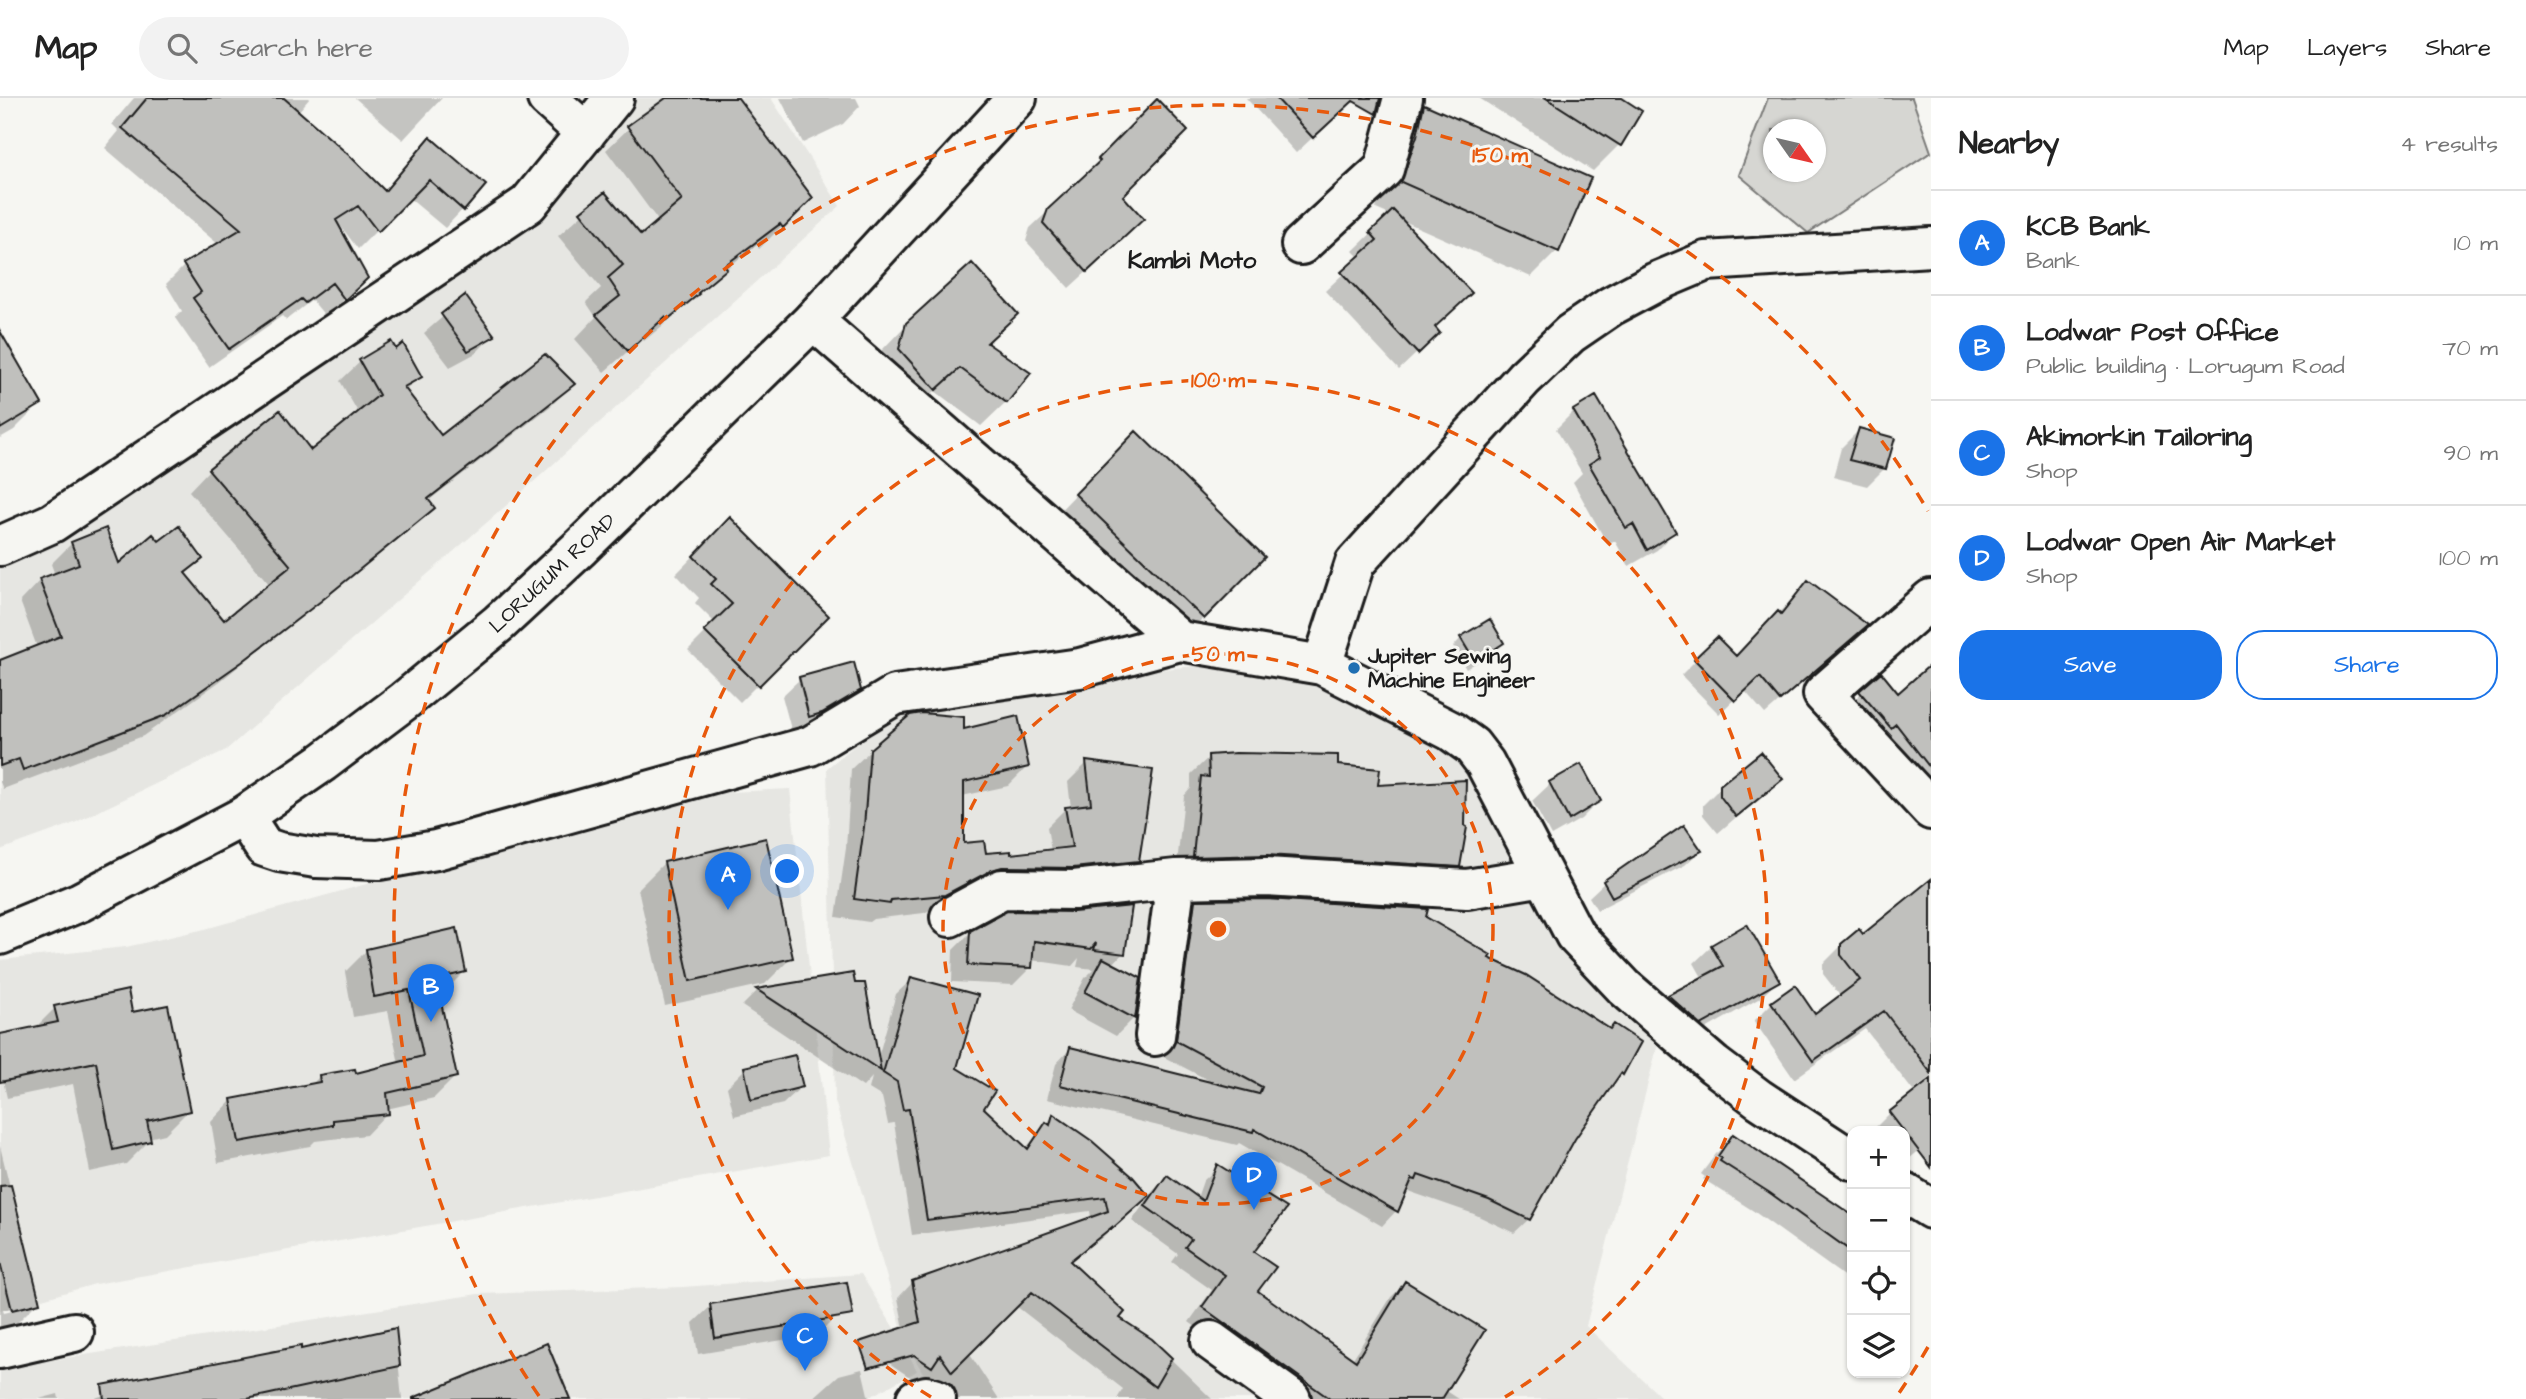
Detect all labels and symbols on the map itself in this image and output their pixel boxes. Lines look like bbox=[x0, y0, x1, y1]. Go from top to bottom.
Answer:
north arrow bbox=[1763, 119, 1826, 182]
text: 150 m bbox=[1472, 141, 1528, 170]
district label: Kambi Moto bbox=[1128, 244, 1257, 278]
text: 100 m bbox=[1191, 366, 1246, 395]
street label: LORUGUM ROAD bbox=[483, 507, 622, 640]
text: 50 m bbox=[1192, 640, 1245, 669]
place label: Jupiter Sewing Machine Engineer bbox=[1367, 642, 1535, 697]
marker: Jupiter Sewing Machine Engineer bbox=[1346, 660, 1362, 676]
pin: A bbox=[705, 852, 751, 910]
your location bbox=[770, 854, 804, 888]
centre of rings bbox=[1206, 917, 1230, 941]
pin: B bbox=[408, 964, 454, 1022]
pin: D bbox=[1231, 1152, 1277, 1210]
pin: C bbox=[782, 1313, 828, 1371]

